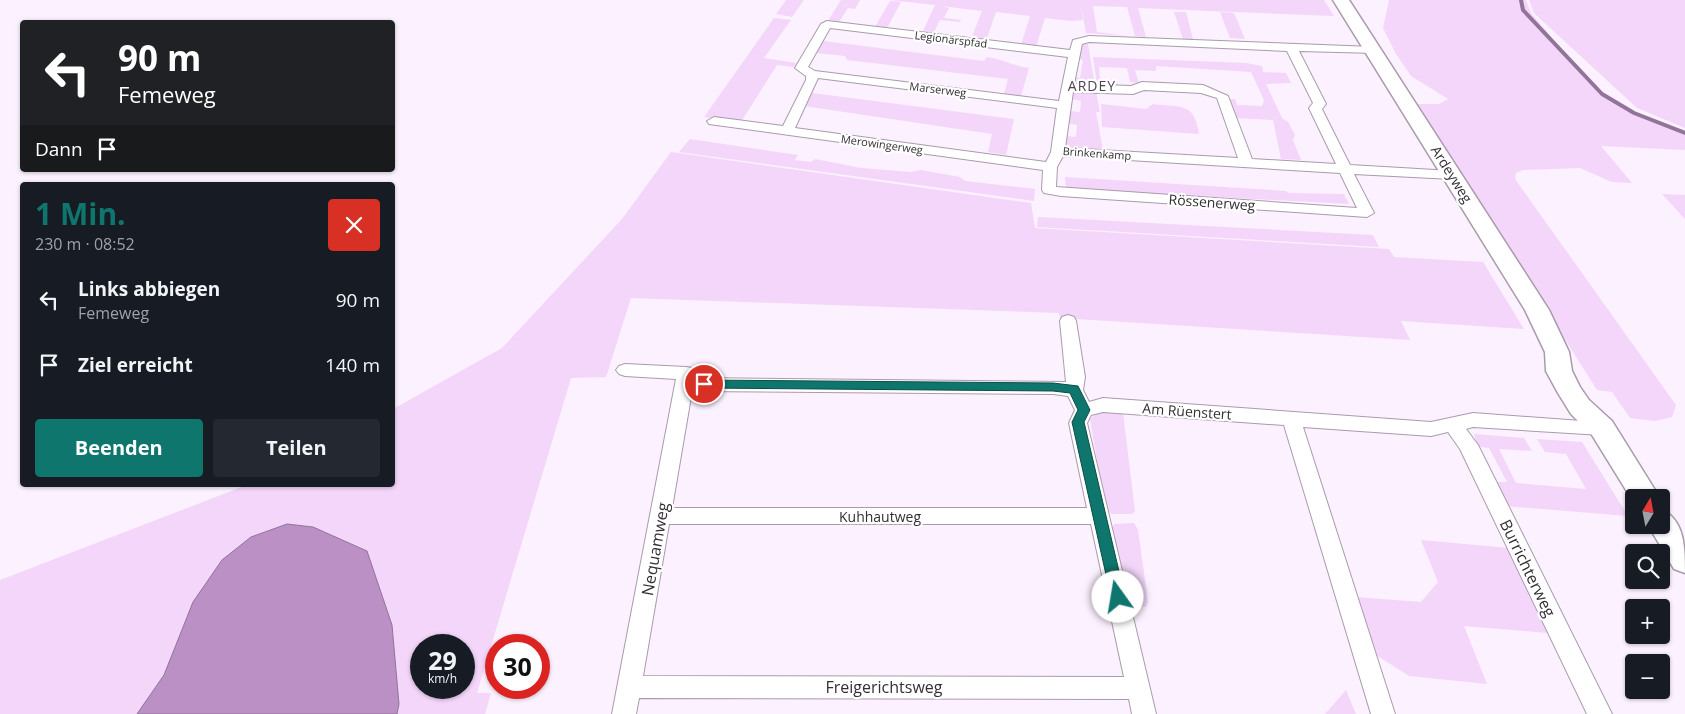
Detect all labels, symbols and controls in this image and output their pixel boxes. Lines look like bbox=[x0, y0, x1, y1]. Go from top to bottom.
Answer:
street label: Legionärspfad bbox=[914, 27, 988, 51]
text: 90 m bbox=[118, 34, 201, 81]
icon: left bbox=[35, 40, 100, 105]
district label: ARDEY bbox=[1068, 76, 1116, 95]
street label: Marserweg bbox=[909, 78, 967, 100]
text: Femeweg bbox=[118, 79, 216, 109]
street label: Merowingerweg bbox=[840, 131, 924, 157]
icon: arrive bbox=[93, 135, 121, 163]
text: Dann bbox=[35, 136, 83, 162]
street label: Ardeyweg bbox=[1427, 142, 1477, 207]
street label: Brinkenkamp bbox=[1062, 143, 1132, 163]
street label: Rössenerweg bbox=[1168, 189, 1256, 215]
text: 1 Min. bbox=[35, 193, 126, 234]
button: close bbox=[328, 199, 380, 251]
text: 230 m · 08:52 bbox=[35, 233, 135, 255]
text: Links abbiegen bbox=[78, 276, 220, 302]
icon: left bbox=[35, 286, 63, 314]
text: 90 m bbox=[336, 287, 380, 313]
text: Femeweg bbox=[78, 302, 149, 324]
icon: arrive bbox=[35, 351, 63, 379]
text: Ziel erreicht bbox=[78, 352, 193, 378]
text: 140 m bbox=[325, 352, 380, 378]
pin bbox=[683, 363, 725, 405]
icon: arrive bbox=[690, 370, 718, 398]
street label: Am Rüenstert bbox=[1142, 398, 1232, 424]
button: Beenden bbox=[35, 419, 203, 477]
button: Teilen bbox=[213, 419, 380, 477]
north arrow bbox=[1625, 489, 1670, 534]
map controls bbox=[1625, 489, 1670, 699]
street label: Nequamweg bbox=[636, 500, 674, 597]
street label: Kuhhautweg bbox=[839, 507, 921, 526]
street label: Burrichterweg bbox=[1495, 516, 1561, 621]
button: search bbox=[1625, 544, 1670, 589]
position arrow bbox=[1091, 570, 1143, 622]
button: + bbox=[1625, 599, 1670, 644]
speed limit sign: 30 bbox=[485, 634, 550, 699]
text: 29 bbox=[428, 643, 457, 677]
button: − bbox=[1625, 654, 1670, 699]
text: km/h bbox=[428, 670, 457, 687]
street label: Freigerichtsweg bbox=[826, 676, 943, 698]

